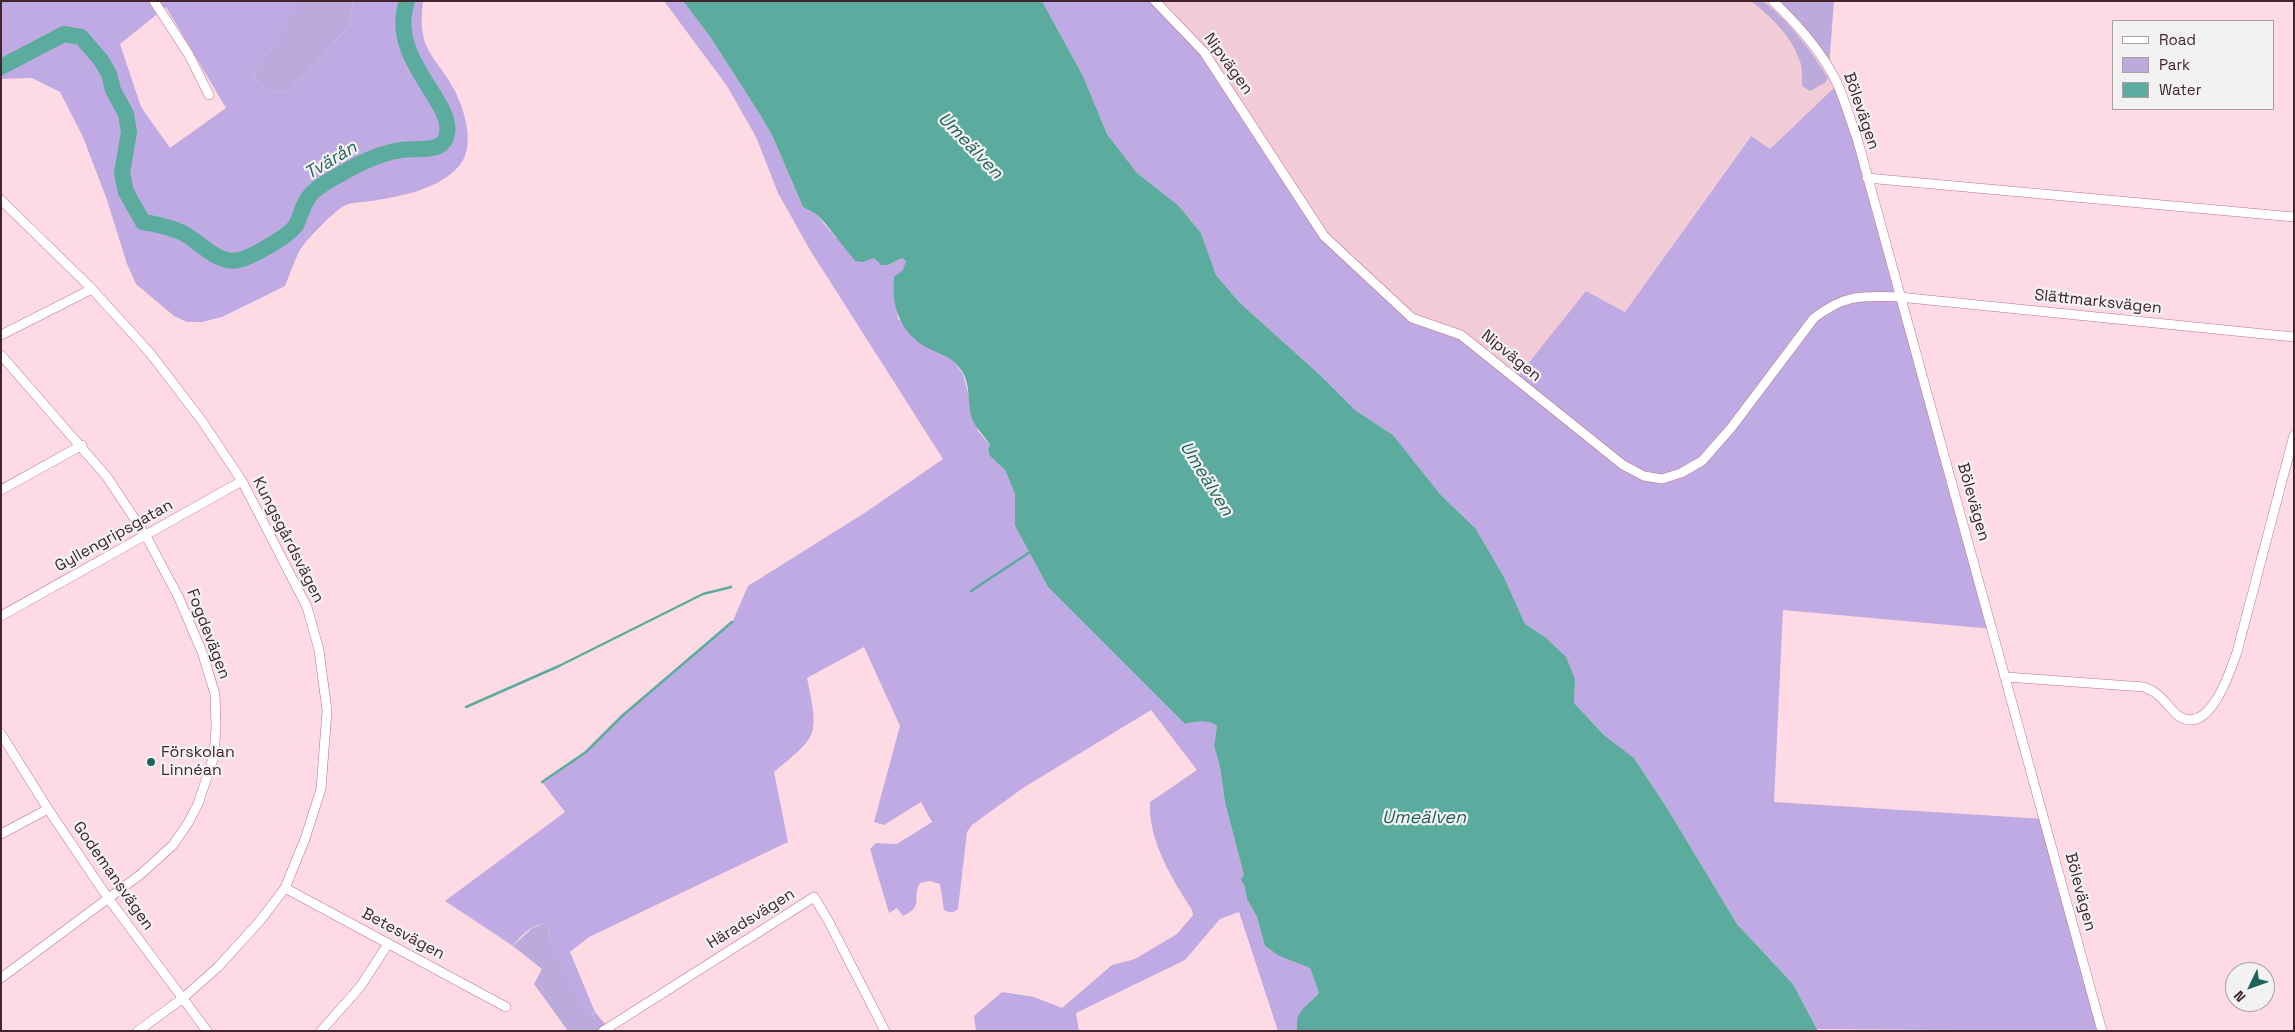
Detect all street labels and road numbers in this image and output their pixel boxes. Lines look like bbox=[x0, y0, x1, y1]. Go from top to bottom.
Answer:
street label: Nipvägen bbox=[1199, 29, 1257, 99]
street label: Bölevägen bbox=[1839, 70, 1883, 152]
street label: Slättmarksvägen bbox=[2033, 286, 2163, 318]
street label: Nipvägen bbox=[1477, 326, 1545, 386]
street label: Bölevägen bbox=[1953, 461, 1993, 543]
street label: Kungsgårdsvägen bbox=[248, 474, 328, 606]
street label: Gyllengripsgatan bbox=[52, 496, 176, 576]
street label: Fogdevägen bbox=[182, 586, 234, 682]
street label: Godemansvägen bbox=[68, 818, 158, 934]
street label: Bölevägen bbox=[2060, 851, 2100, 933]
street label: Häradsvägen bbox=[704, 884, 798, 954]
street label: Betesvägen bbox=[358, 904, 448, 964]

